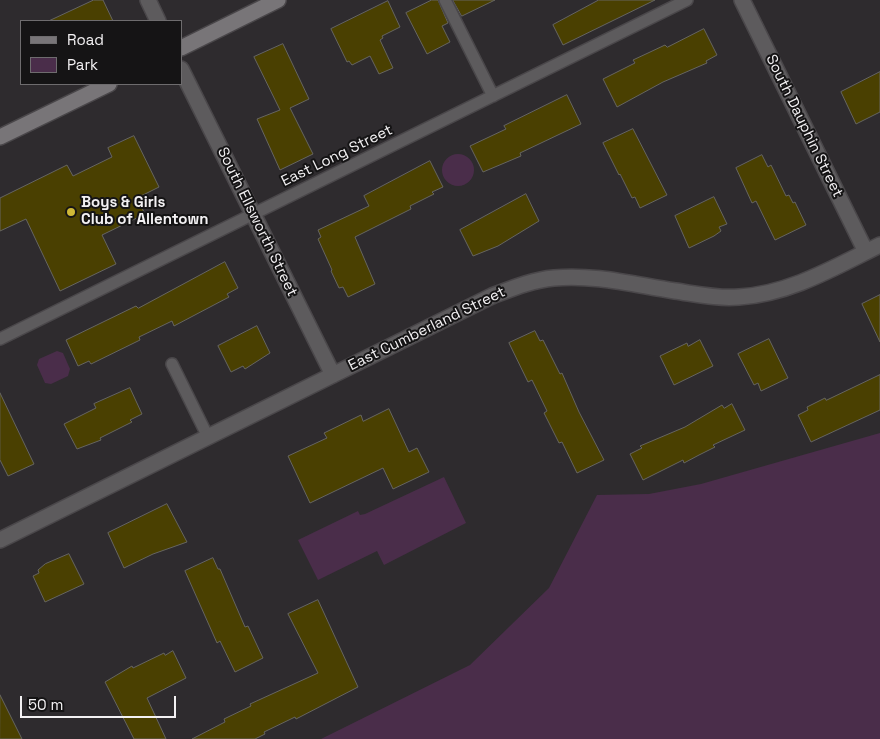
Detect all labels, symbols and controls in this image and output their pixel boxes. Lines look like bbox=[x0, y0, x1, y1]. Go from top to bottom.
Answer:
legend bbox=[20, 20, 182, 85]
text: Road bbox=[67, 30, 104, 49]
street label: South Dauphin Street bbox=[762, 52, 846, 200]
text: Park bbox=[67, 55, 98, 74]
street label: East Long Street bbox=[278, 121, 396, 191]
street label: South Ellsworth Street bbox=[213, 144, 301, 300]
place label: Boys & Girls Club of Allentown bbox=[81, 194, 208, 229]
marker: Boys & Girls Club of Allentown bbox=[65, 206, 77, 218]
street label: East Cumberland Street bbox=[346, 283, 508, 375]
scale bar bbox=[22, 686, 179, 718]
text: 50 m bbox=[28, 695, 63, 714]

